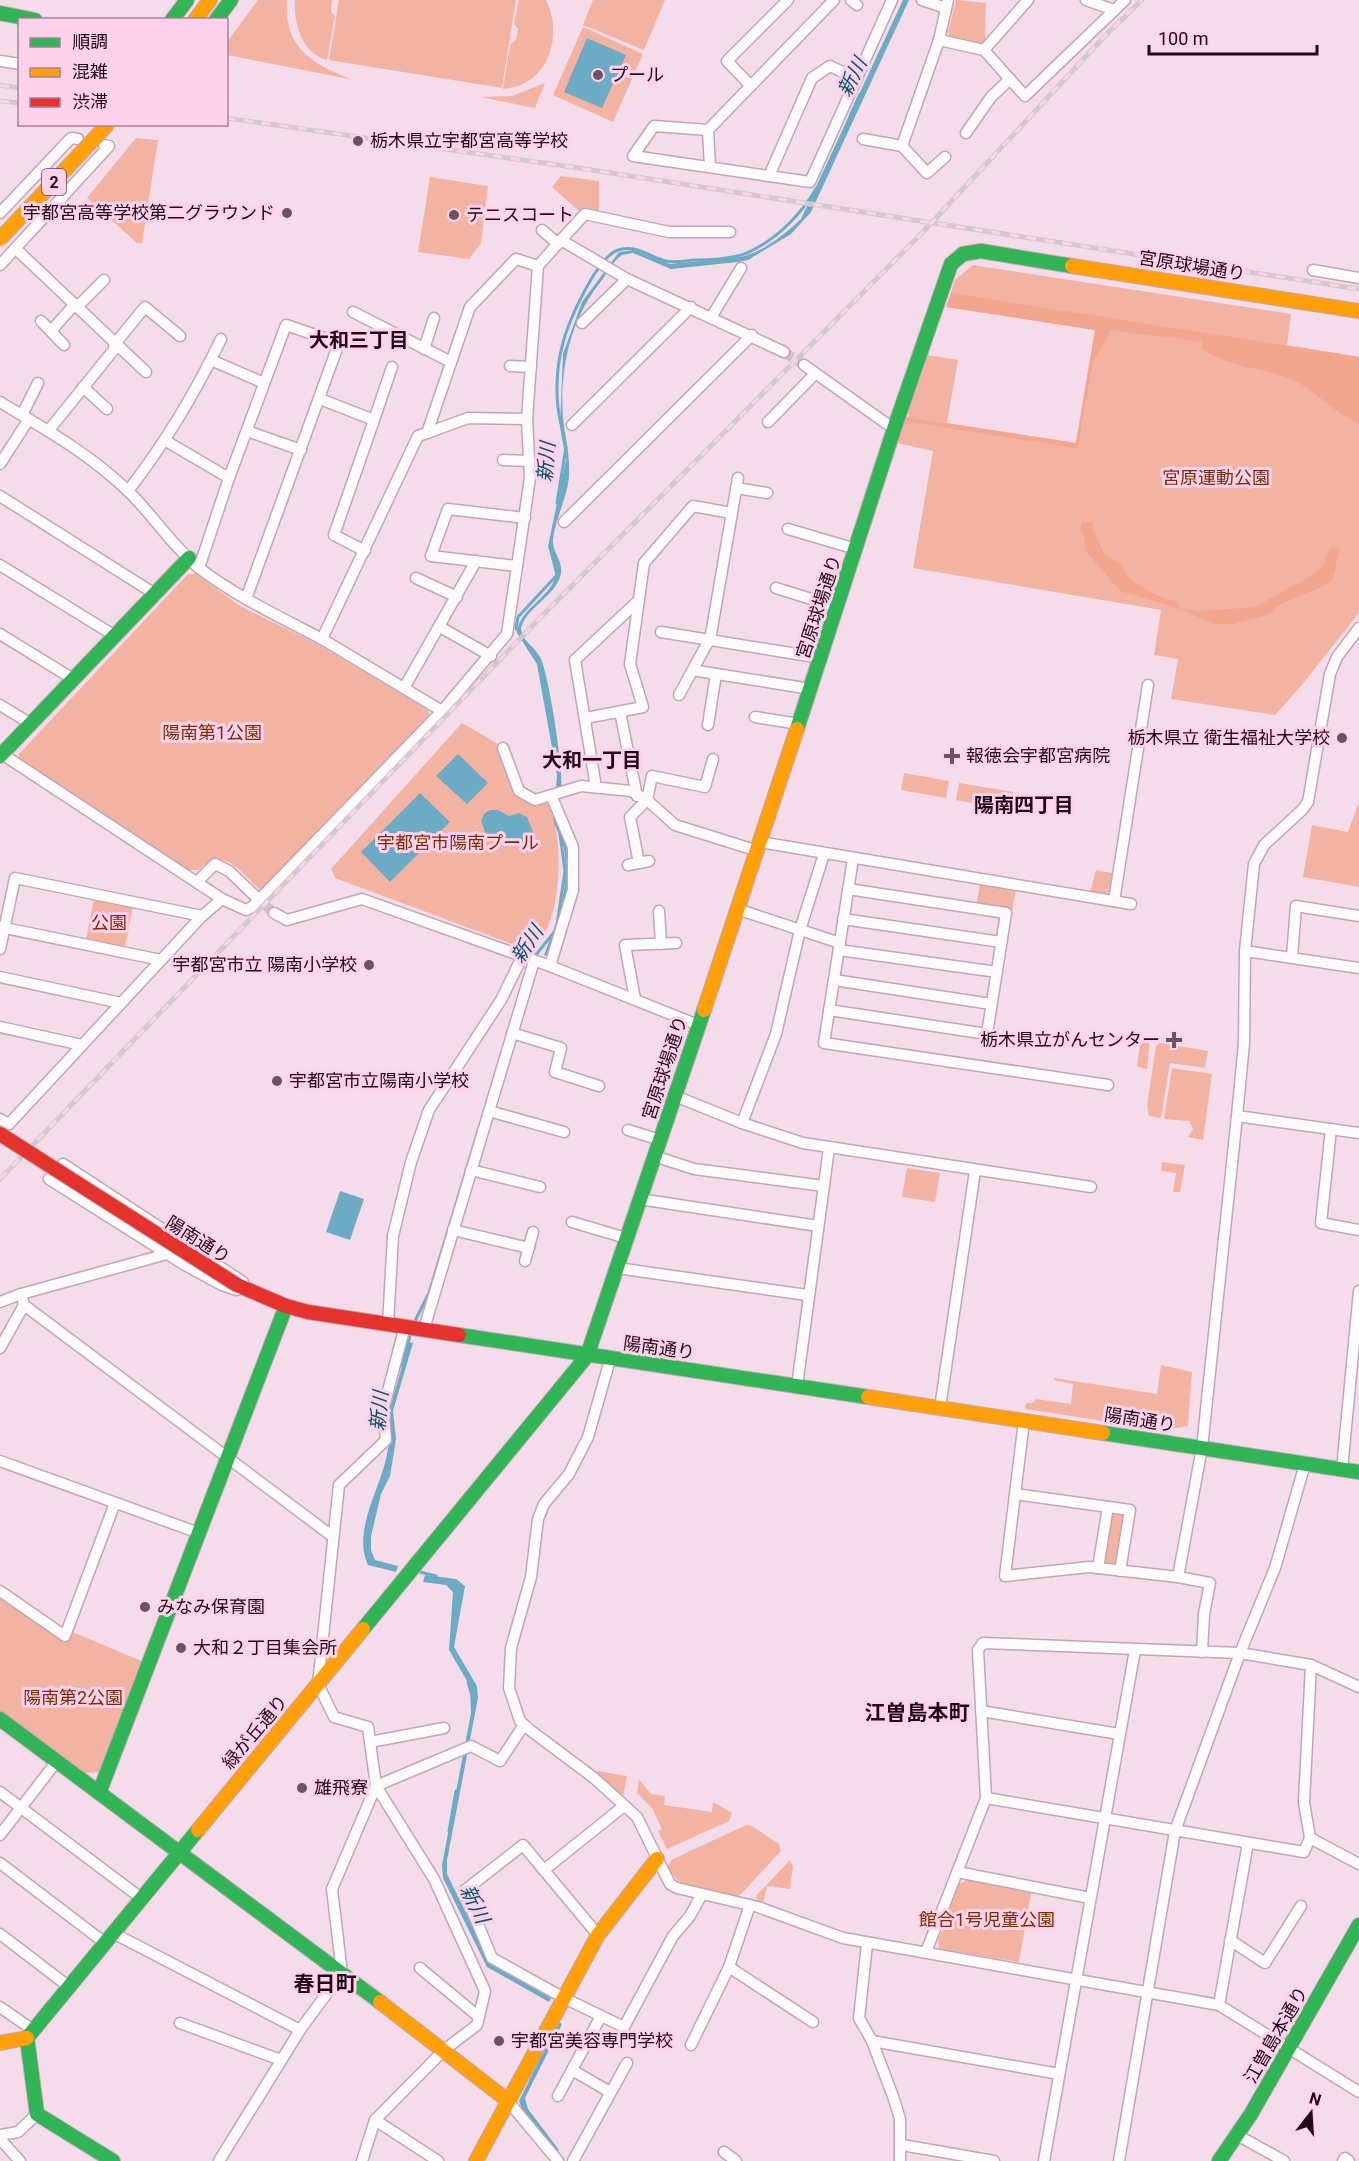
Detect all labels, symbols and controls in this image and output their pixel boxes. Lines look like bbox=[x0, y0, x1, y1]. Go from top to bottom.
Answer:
legend bbox=[18, 18, 228, 126]
scale bar bbox=[1149, 18, 1317, 56]
text: 100 m bbox=[1158, 28, 1209, 49]
text: 順調 bbox=[72, 31, 108, 52]
water label: 新川 bbox=[832, 52, 873, 100]
text: 混雑 bbox=[72, 61, 108, 82]
place label: プール bbox=[610, 64, 664, 85]
marker: プール bbox=[591, 68, 605, 82]
text: 渋滞 bbox=[72, 91, 108, 112]
place label: 栃木県立宇都宮高等学校 bbox=[370, 130, 568, 151]
marker: 栃木県立宇都宮高等学校 bbox=[351, 134, 365, 148]
road number: 2 bbox=[42, 169, 66, 195]
place label: 宇都宮高等学校第二グラウンド bbox=[23, 202, 275, 223]
place label: テニスコート bbox=[466, 204, 574, 225]
marker: 宇都宮高等学校第二グラウンド bbox=[280, 206, 294, 220]
marker: テニスコート bbox=[447, 208, 461, 222]
street label: 宮原球場通り bbox=[1137, 247, 1247, 284]
district label: 大和三丁目 bbox=[309, 328, 409, 352]
water label: 新川 bbox=[532, 439, 560, 483]
park label: 宮原運動公園 bbox=[1162, 467, 1270, 488]
street label: 宮原球場通り bbox=[792, 552, 845, 661]
park label: 陽南第1公園 bbox=[162, 722, 262, 743]
place label: 栃木県立 衛生福祉大学校 bbox=[1128, 727, 1330, 748]
marker: 栃木県立 衛生福祉大学校 bbox=[1335, 731, 1349, 745]
place label: 報徳会宇都宮病院 bbox=[966, 745, 1110, 766]
marker: 報徳会宇都宮病院 bbox=[943, 747, 961, 765]
district label: 大和一丁目 bbox=[542, 748, 642, 772]
district label: 陽南四丁目 bbox=[974, 793, 1074, 817]
park label: 宇都宮市陽南プール bbox=[377, 832, 539, 853]
park label: 公園 bbox=[91, 912, 127, 933]
water label: 新川 bbox=[506, 919, 549, 967]
place label: 宇都宮市立 陽南小学校 bbox=[173, 954, 357, 975]
marker: 宇都宮市立 陽南小学校 bbox=[362, 958, 376, 972]
street label: 宮原球場通り bbox=[638, 1013, 691, 1122]
place label: 栃木県立がんセンター bbox=[980, 1029, 1160, 1050]
marker: 栃木県立がんセンター bbox=[1165, 1031, 1183, 1049]
place label: 宇都宮市立陽南小学校 bbox=[289, 1070, 469, 1091]
marker: 宇都宮市立陽南小学校 bbox=[270, 1074, 284, 1088]
street label: 陽南通り bbox=[162, 1212, 234, 1268]
street label: 陽南通り bbox=[622, 1332, 696, 1363]
water label: 新川 bbox=[365, 1388, 393, 1432]
street label: 陽南通り bbox=[1103, 1404, 1177, 1436]
place label: みなみ保育園 bbox=[157, 1596, 265, 1617]
marker: みなみ保育園 bbox=[138, 1600, 152, 1614]
place label: 大和２丁目集会所 bbox=[193, 1637, 337, 1658]
marker: 大和２丁目集会所 bbox=[174, 1641, 188, 1655]
park label: 陽南第2公園 bbox=[23, 1687, 123, 1708]
street label: 緑が丘通り bbox=[218, 1690, 292, 1773]
district label: 江曽島本町 bbox=[865, 1701, 970, 1725]
place label: 雄飛寮 bbox=[314, 1777, 368, 1798]
marker: 雄飛寮 bbox=[295, 1781, 309, 1795]
water label: 新川 bbox=[455, 1881, 496, 1929]
park label: 館合1号児童公園 bbox=[919, 1909, 1055, 1930]
district label: 春日町 bbox=[294, 1972, 357, 1996]
street label: 江曽島本通り bbox=[1239, 1983, 1312, 2087]
place label: 宇都宮美容専門学校 bbox=[511, 2030, 673, 2051]
marker: 宇都宮美容専門学校 bbox=[492, 2034, 506, 2048]
north arrow bbox=[1281, 2083, 1341, 2143]
text: N bbox=[1307, 2088, 1323, 2110]

